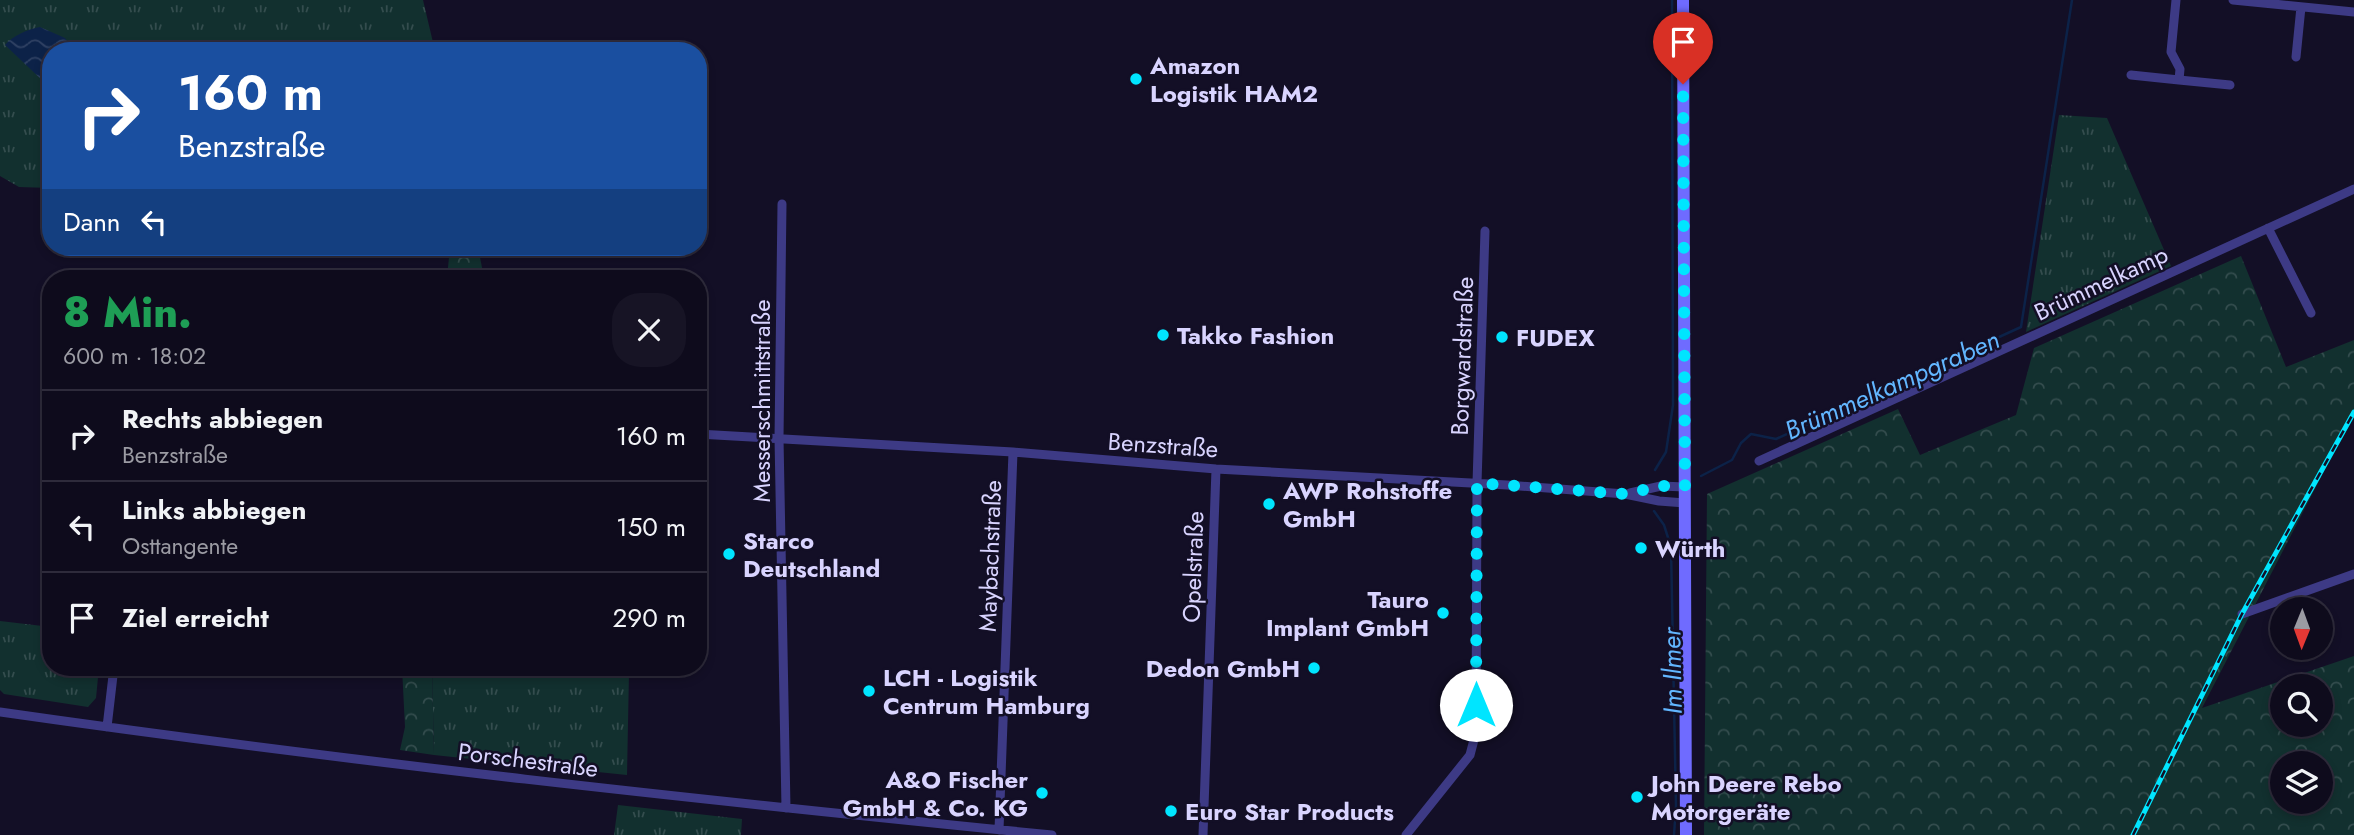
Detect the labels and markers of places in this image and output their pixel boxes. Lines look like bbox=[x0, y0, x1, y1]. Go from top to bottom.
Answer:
pin bbox=[1653, 12.0, 1713, 84]
place label: Amazon Logistik HAM2 bbox=[1149, 48, 1318, 111]
marker: Amazon Logistik HAM2 bbox=[1128, 71, 1144, 87]
place label: Takko Fashion bbox=[1177, 318, 1334, 353]
place label: FUDEX bbox=[1516, 320, 1595, 355]
marker: Takko Fashion bbox=[1155, 327, 1171, 343]
marker: FUDEX bbox=[1494, 329, 1510, 345]
place label: AWP Rohstoffe GmbH bbox=[1282, 473, 1452, 536]
marker: AWP Rohstoffe GmbH bbox=[1261, 496, 1277, 512]
place label: Starco Deutschland bbox=[743, 523, 880, 586]
place label: Würth bbox=[1655, 531, 1726, 566]
marker: Würth bbox=[1633, 540, 1649, 556]
marker: Starco Deutschland bbox=[721, 546, 737, 562]
place label: Tauro Implant GmbH bbox=[1266, 582, 1429, 645]
marker: Tauro Implant GmbH bbox=[1435, 605, 1451, 621]
place label: Dedon GmbH bbox=[1146, 651, 1300, 686]
place label: LCH - Logistik Centrum Hamburg bbox=[883, 660, 1090, 723]
marker: Dedon GmbH bbox=[1306, 660, 1322, 676]
marker: LCH - Logistik Centrum Hamburg bbox=[861, 683, 877, 699]
place label: A&O Fischer GmbH & Co. KG bbox=[843, 762, 1028, 825]
place label: John Deere Rebo Motorgeräte bbox=[1647, 766, 1842, 829]
marker: A&O Fischer GmbH & Co. KG bbox=[1034, 785, 1050, 801]
marker: John Deere Rebo Motorgeräte bbox=[1629, 789, 1645, 805]
place label: Euro Star Products bbox=[1185, 794, 1394, 829]
marker: Euro Star Products bbox=[1163, 803, 1179, 819]

